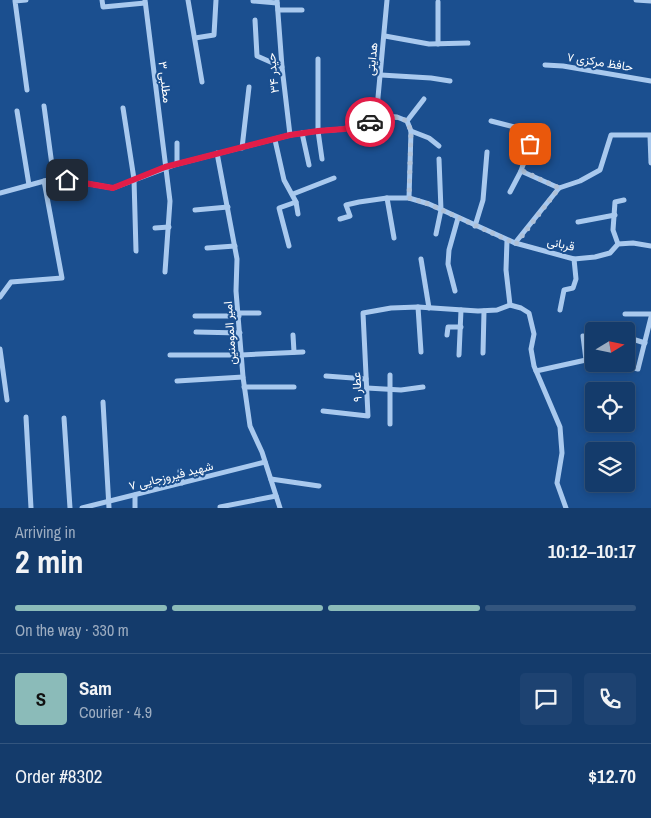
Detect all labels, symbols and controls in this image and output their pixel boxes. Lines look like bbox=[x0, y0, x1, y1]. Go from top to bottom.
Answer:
street label: هدایتی bbox=[362, 42, 382, 76]
street label: حافظ مرکزی ۷ bbox=[566, 49, 634, 75]
street label: حیدر ۳۴ bbox=[263, 52, 283, 94]
street label: مطلبی ۳ bbox=[154, 60, 176, 104]
courier bbox=[345, 97, 395, 147]
icon: car bbox=[356, 108, 384, 136]
pin bbox=[509, 123, 551, 165]
icon: bag bbox=[516, 130, 544, 158]
pin bbox=[46, 159, 88, 201]
icon: home bbox=[53, 166, 81, 194]
street label: قربانی bbox=[546, 233, 576, 255]
street label: امیر المومنین bbox=[220, 301, 240, 365]
north arrow bbox=[585, 322, 635, 372]
map controls bbox=[585, 322, 635, 492]
street label: عطار ۹ bbox=[348, 372, 366, 402]
button: locate bbox=[585, 382, 635, 432]
button: layers bbox=[585, 442, 635, 492]
street label: شهید فیروزجایی ۷ bbox=[127, 458, 215, 494]
text: Arriving in bbox=[15, 521, 76, 543]
text: 10:12–10:17 bbox=[548, 538, 636, 564]
text: 2 min bbox=[15, 540, 84, 583]
text: On the way · 330 m bbox=[15, 619, 129, 641]
button: chat bbox=[520, 673, 572, 725]
button: phone bbox=[584, 673, 636, 725]
text: Sam bbox=[79, 675, 112, 701]
text: S bbox=[36, 686, 46, 712]
text: Courier · 4.9 bbox=[79, 701, 152, 723]
text: Order #8302 bbox=[15, 763, 102, 789]
text: $12.70 bbox=[588, 763, 636, 789]

